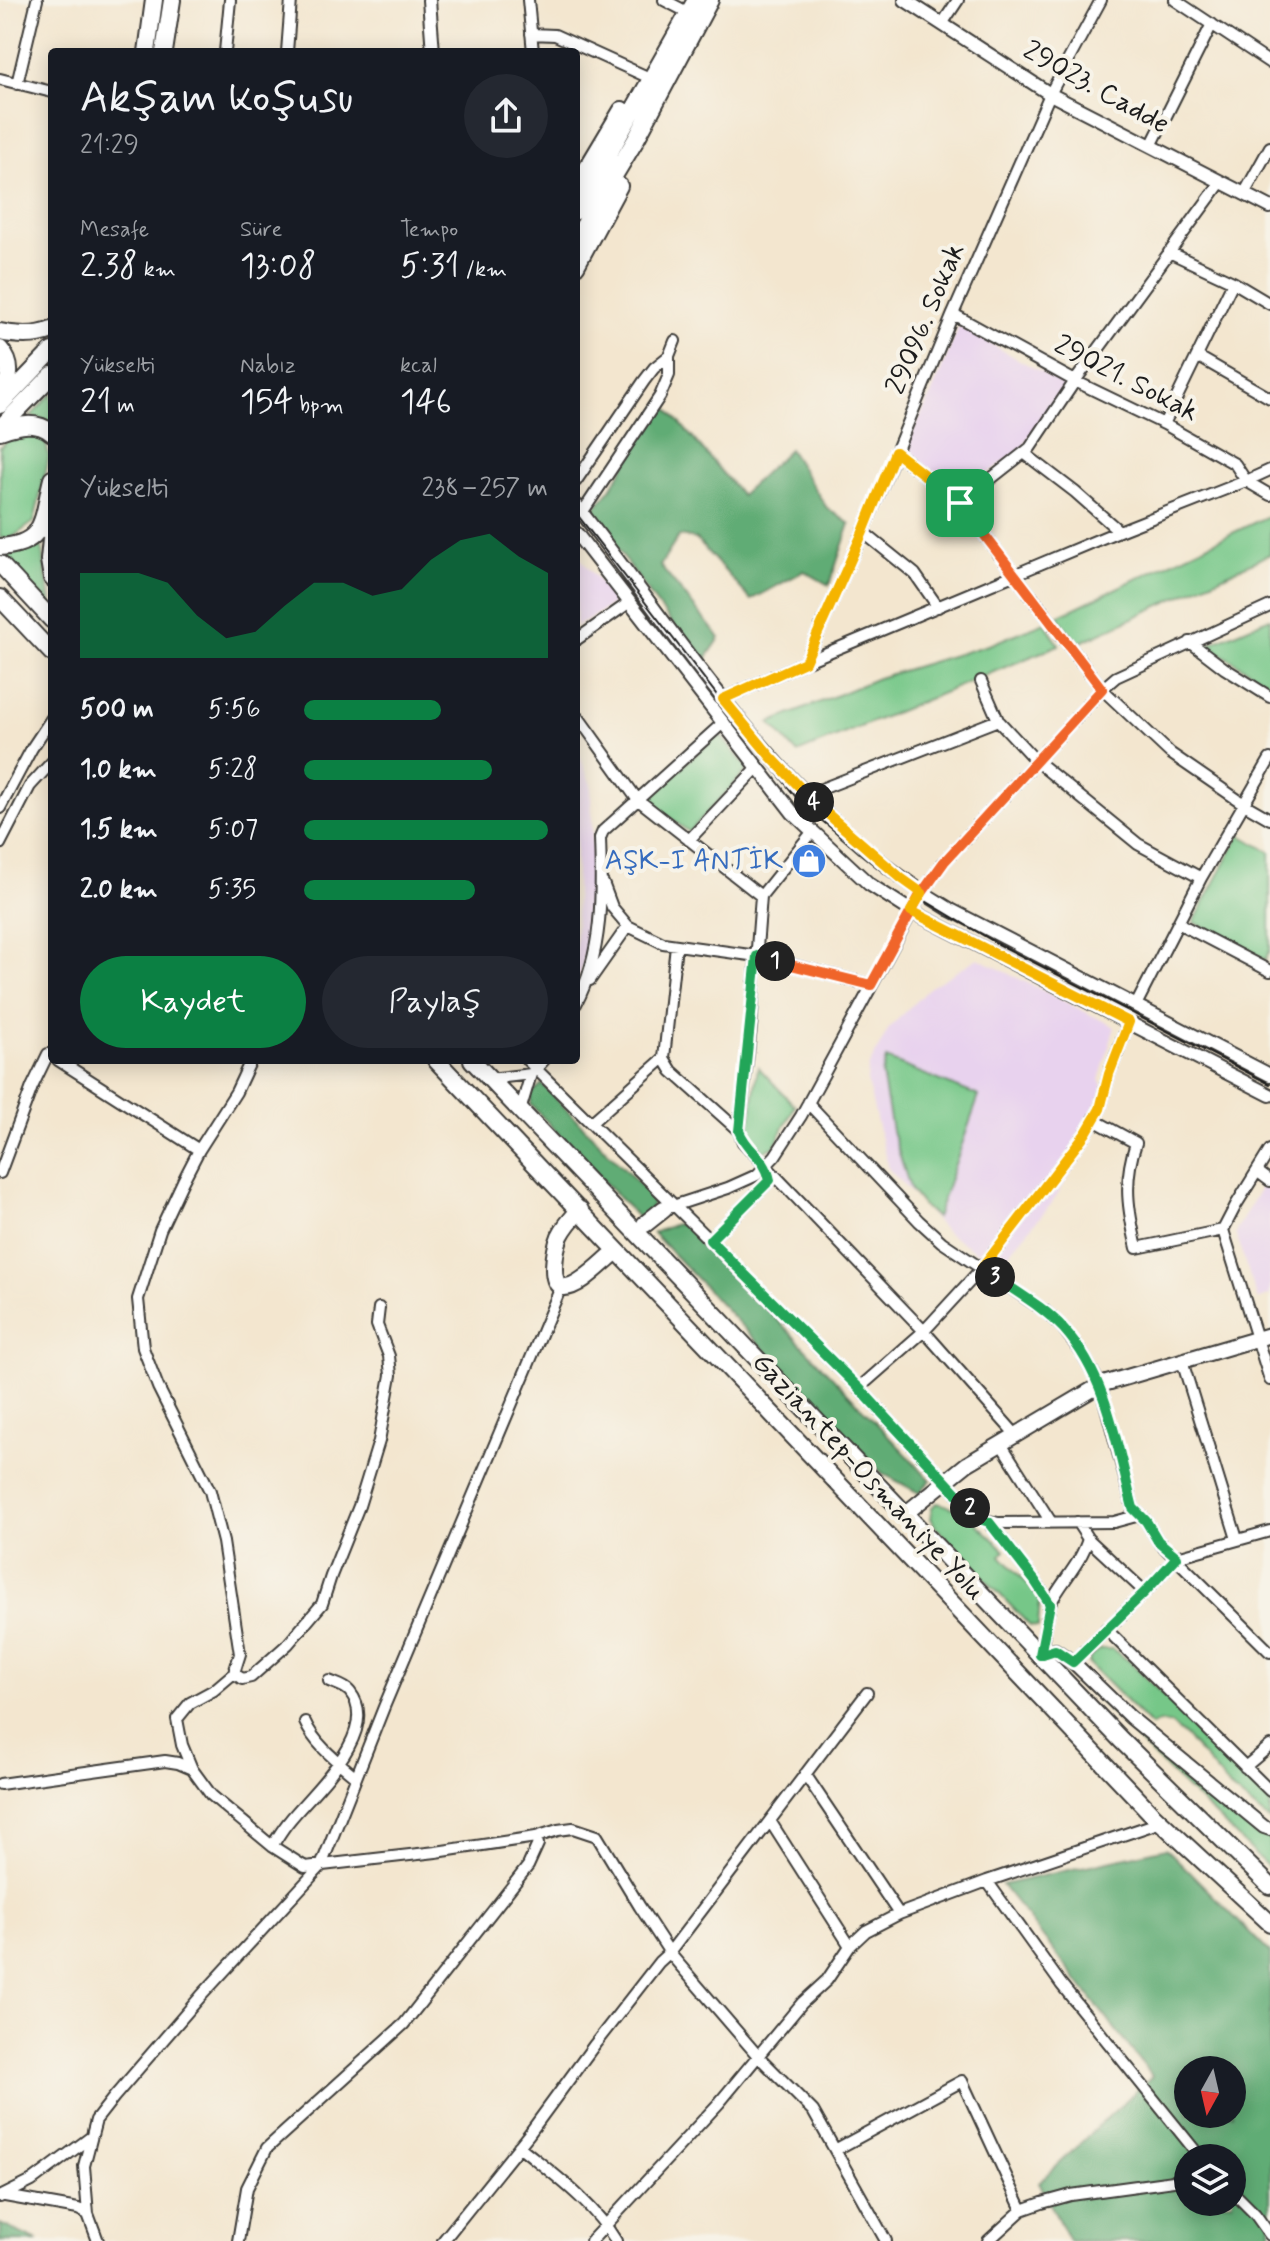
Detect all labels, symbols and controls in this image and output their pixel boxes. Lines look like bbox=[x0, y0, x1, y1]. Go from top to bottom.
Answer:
street label: 29023. Cadde bbox=[1016, 33, 1176, 143]
text: Akşam koşusu bbox=[80, 70, 353, 128]
button: share bbox=[464, 74, 548, 158]
text: 21:29 bbox=[80, 129, 139, 163]
text: Mesafe bbox=[80, 216, 149, 244]
text: Süre bbox=[240, 216, 282, 244]
text: Tempo bbox=[400, 216, 458, 244]
street label: 29096. Sokak bbox=[878, 238, 974, 400]
text: 2.38 bbox=[80, 244, 138, 289]
text: 13:08 bbox=[240, 244, 316, 289]
text: 5:31 bbox=[400, 244, 459, 289]
text: km bbox=[138, 256, 176, 284]
text: /km bbox=[459, 256, 507, 284]
street label: 29021. Sokak bbox=[1048, 327, 1205, 431]
text: Yükselti bbox=[80, 352, 155, 380]
text: Nabız bbox=[240, 352, 296, 380]
text: kcal bbox=[400, 352, 437, 380]
text: 21 bbox=[80, 380, 111, 425]
text: 154 bbox=[240, 380, 293, 425]
text: 146 bbox=[400, 380, 452, 425]
text: m bbox=[111, 392, 135, 420]
text: bpm bbox=[293, 392, 344, 420]
pin bbox=[926, 469, 994, 537]
text: Yükselti bbox=[80, 472, 168, 506]
text: 238–257 m bbox=[421, 472, 548, 506]
icon: arrive bbox=[938, 481, 982, 525]
text: 500 m bbox=[80, 693, 154, 727]
text: 5:56 bbox=[208, 693, 261, 727]
text: 1.0 km bbox=[80, 753, 157, 787]
text: 5:28 bbox=[208, 753, 258, 787]
pin: 4 bbox=[794, 782, 834, 822]
text: 4 bbox=[808, 788, 820, 816]
text: 1.5 km bbox=[80, 813, 158, 847]
text: 5:07 bbox=[208, 813, 258, 847]
shop icon: AŞK-I ANTİK bbox=[790, 842, 828, 880]
place label: AŞK-I ANTİK bbox=[605, 843, 783, 880]
text: 2.0 km bbox=[80, 873, 158, 907]
text: 5:35 bbox=[208, 873, 256, 907]
pin: 1 bbox=[755, 941, 795, 981]
text: 1 bbox=[770, 947, 780, 975]
button: Kaydet bbox=[80, 956, 306, 1048]
button: Paylaş bbox=[322, 956, 548, 1048]
pin: 3 bbox=[975, 1257, 1015, 1297]
text: 3 bbox=[990, 1263, 1000, 1291]
street label: Gaziantep-Osmaniye Yolu bbox=[743, 1345, 993, 1609]
pin: 2 bbox=[950, 1488, 990, 1528]
text: 2 bbox=[965, 1494, 975, 1522]
north arrow bbox=[1174, 2056, 1246, 2128]
map controls bbox=[1174, 2056, 1246, 2216]
button: layers bbox=[1174, 2144, 1246, 2216]

